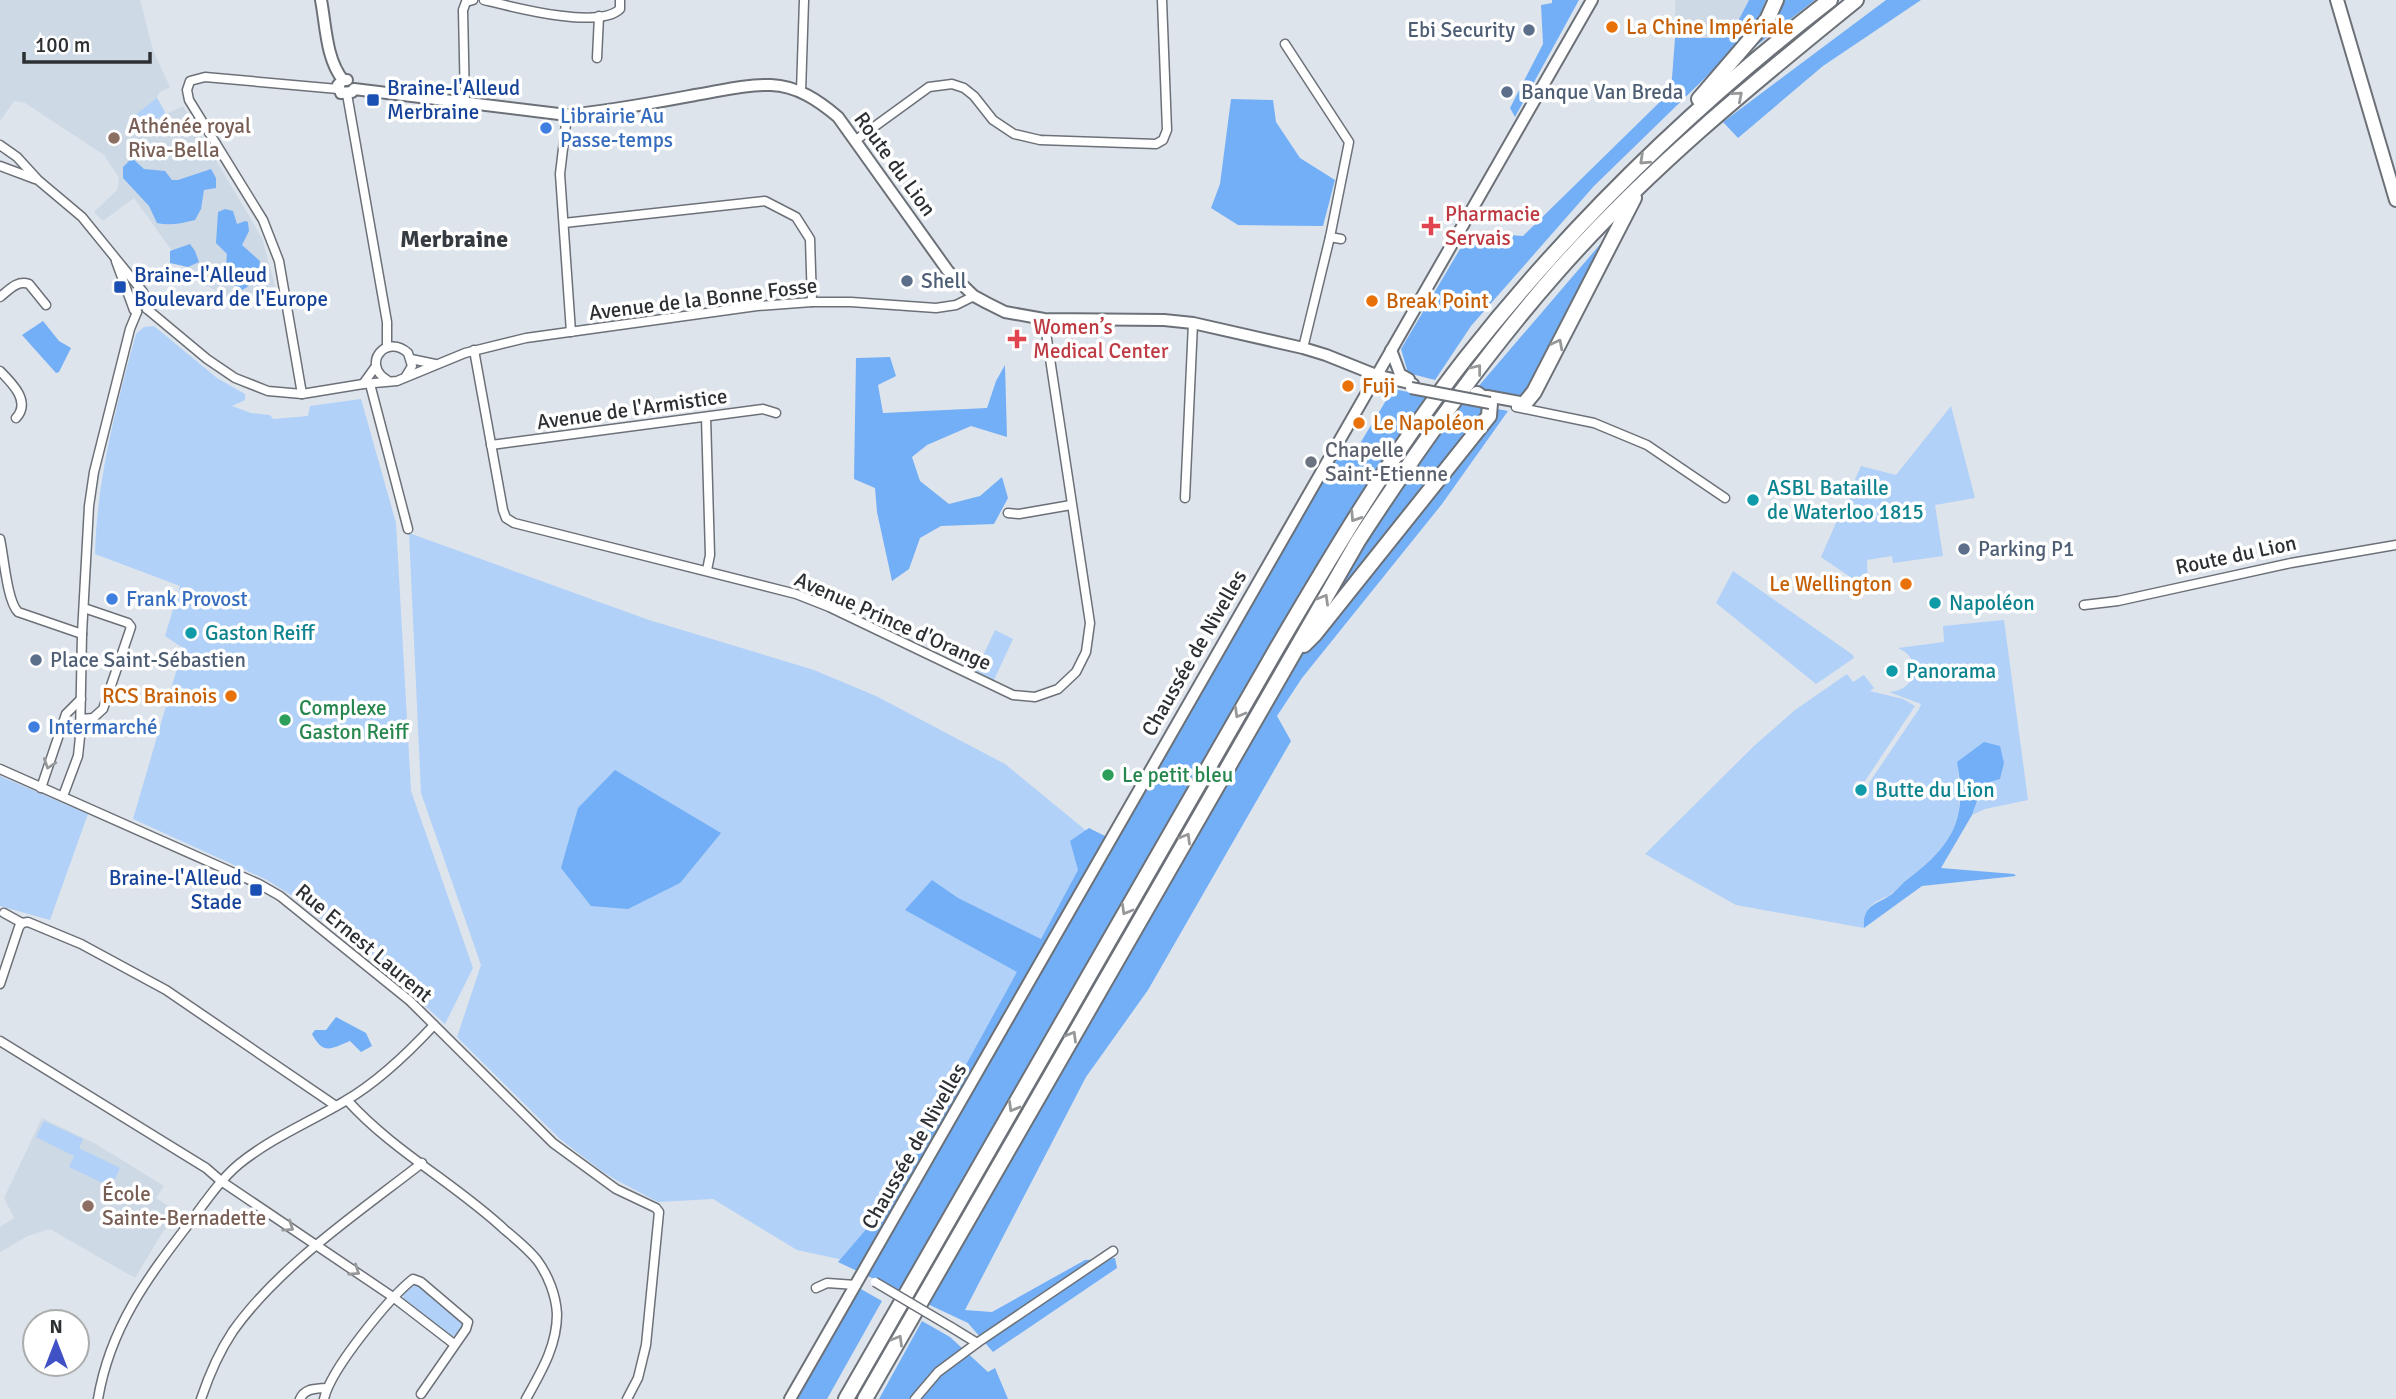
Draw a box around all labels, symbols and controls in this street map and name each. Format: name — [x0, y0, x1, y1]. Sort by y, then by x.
place label: La Chine Impériale — [1626, 14, 1794, 40]
place label: Ebi Security — [1407, 17, 1515, 43]
marker: La Chine Impériale — [1604, 19, 1620, 35]
scale bar — [24, 21, 150, 65]
marker: Ebi Security — [1521, 22, 1537, 38]
text: 100 m — [35, 32, 90, 58]
place label: Braine-l'Alleud Merbraine — [387, 75, 520, 125]
place label: Banque Van Breda — [1521, 79, 1683, 105]
marker: Banque Van Breda — [1499, 84, 1515, 100]
marker: Braine-l'Alleud Merbraine — [365, 92, 381, 108]
one-way arrow — [1729, 92, 1742, 104]
place label: Librairie Au Passe-temps — [560, 103, 673, 153]
street label: Route du Lion — [848, 107, 942, 221]
place label: Athénée royal Riva-Bella — [128, 113, 251, 163]
marker: Librairie Au Passe-temps — [538, 120, 554, 136]
marker: Athénée royal Riva-Bella — [106, 130, 122, 146]
one-way arrow — [1639, 152, 1652, 164]
place label: Pharmacie Servais — [1445, 201, 1540, 251]
marker: Pharmacie Servais — [1423, 218, 1439, 234]
district label: Merbraine — [400, 224, 508, 254]
place label: Braine-l'Alleud Boulevard de l'Europe — [134, 262, 328, 312]
place label: Shell — [921, 268, 967, 294]
street label: Avenue de la Bonne Fosse — [587, 272, 819, 326]
marker: Shell — [899, 273, 915, 289]
marker: Braine-l'Alleud Boulevard de l'Europe — [112, 279, 128, 295]
place label: Break Point — [1386, 288, 1489, 314]
marker: Break Point — [1364, 293, 1380, 309]
place label: Women’s Medical Center — [1033, 314, 1169, 364]
marker: Women’s Medical Center — [1007, 329, 1027, 349]
one-way arrow — [1550, 339, 1564, 351]
one-way arrow — [1469, 365, 1482, 377]
place label: Fuji — [1362, 373, 1395, 399]
marker: Fuji — [1340, 378, 1356, 394]
street label: Avenue de l'Armistice — [535, 383, 729, 435]
place label: Le Napoléon — [1373, 410, 1484, 436]
marker: Le Napoléon — [1351, 415, 1367, 431]
place label: Chapelle Saint-Etienne — [1325, 437, 1448, 487]
marker: Chapelle Saint-Etienne — [1303, 454, 1319, 470]
place label: ASBL Bataille de Waterloo 1815 — [1767, 475, 1924, 525]
marker: ASBL Bataille de Waterloo 1815 — [1745, 492, 1761, 508]
one-way arrow — [1351, 509, 1364, 522]
street label: Route du Lion — [2173, 530, 2299, 580]
place label: Parking P1 — [1978, 536, 2074, 562]
marker: Parking P1 — [1956, 541, 1972, 557]
street label: Chaussée de Nivelles — [1136, 565, 1252, 741]
street label: Avenue Prince d'Orange — [791, 566, 995, 676]
place label: Le Wellington — [1769, 571, 1892, 597]
marker: Le Wellington — [1898, 576, 1914, 592]
place label: Frank Provost — [126, 586, 248, 612]
place label: Napoléon — [1949, 590, 2035, 616]
marker: Frank Provost — [104, 591, 120, 607]
one-way arrow — [1316, 594, 1329, 607]
marker: Napoléon — [1927, 595, 1943, 611]
place label: Gaston Reiff — [205, 620, 316, 646]
marker: Gaston Reiff — [183, 625, 199, 641]
place label: Place Saint-Sébastien — [50, 647, 246, 673]
marker: Place Saint-Sébastien — [28, 652, 44, 668]
place label: Panorama — [1906, 658, 1996, 684]
marker: Panorama — [1884, 663, 1900, 679]
place label: RCS Brainois — [102, 683, 217, 709]
marker: RCS Brainois — [223, 688, 239, 704]
place label: Complexe Gaston Reiff — [299, 695, 410, 745]
one-way arrow — [1235, 705, 1248, 718]
marker: Complexe Gaston Reiff — [277, 712, 293, 728]
place label: Intermarché — [48, 714, 158, 740]
marker: Intermarché — [26, 719, 42, 735]
one-way arrow — [43, 758, 57, 770]
place label: Le petit bleu — [1122, 762, 1233, 788]
marker: Le petit bleu — [1100, 767, 1116, 783]
place label: Butte du Lion — [1875, 777, 1995, 803]
marker: Butte du Lion — [1853, 782, 1869, 798]
one-way arrow — [1178, 832, 1191, 845]
place label: Braine-l'Alleud Stade — [109, 865, 242, 915]
street label: Rue Ernest Laurent — [290, 878, 438, 1008]
marker: Braine-l'Alleud Stade — [248, 882, 264, 898]
one-way arrow — [1121, 903, 1134, 915]
one-way arrow — [1064, 1031, 1077, 1043]
street label: Chaussée de Nivelles — [856, 1058, 972, 1234]
one-way arrow — [1008, 1100, 1021, 1113]
place label: École Sainte-Bernadette — [102, 1181, 266, 1231]
marker: École Sainte-Bernadette — [80, 1198, 96, 1214]
one-way arrow — [282, 1219, 295, 1232]
one-way arrow — [347, 1263, 360, 1275]
north arrow — [21, 1308, 91, 1378]
text: N — [49, 1315, 63, 1339]
one-way arrow — [890, 1334, 903, 1347]

